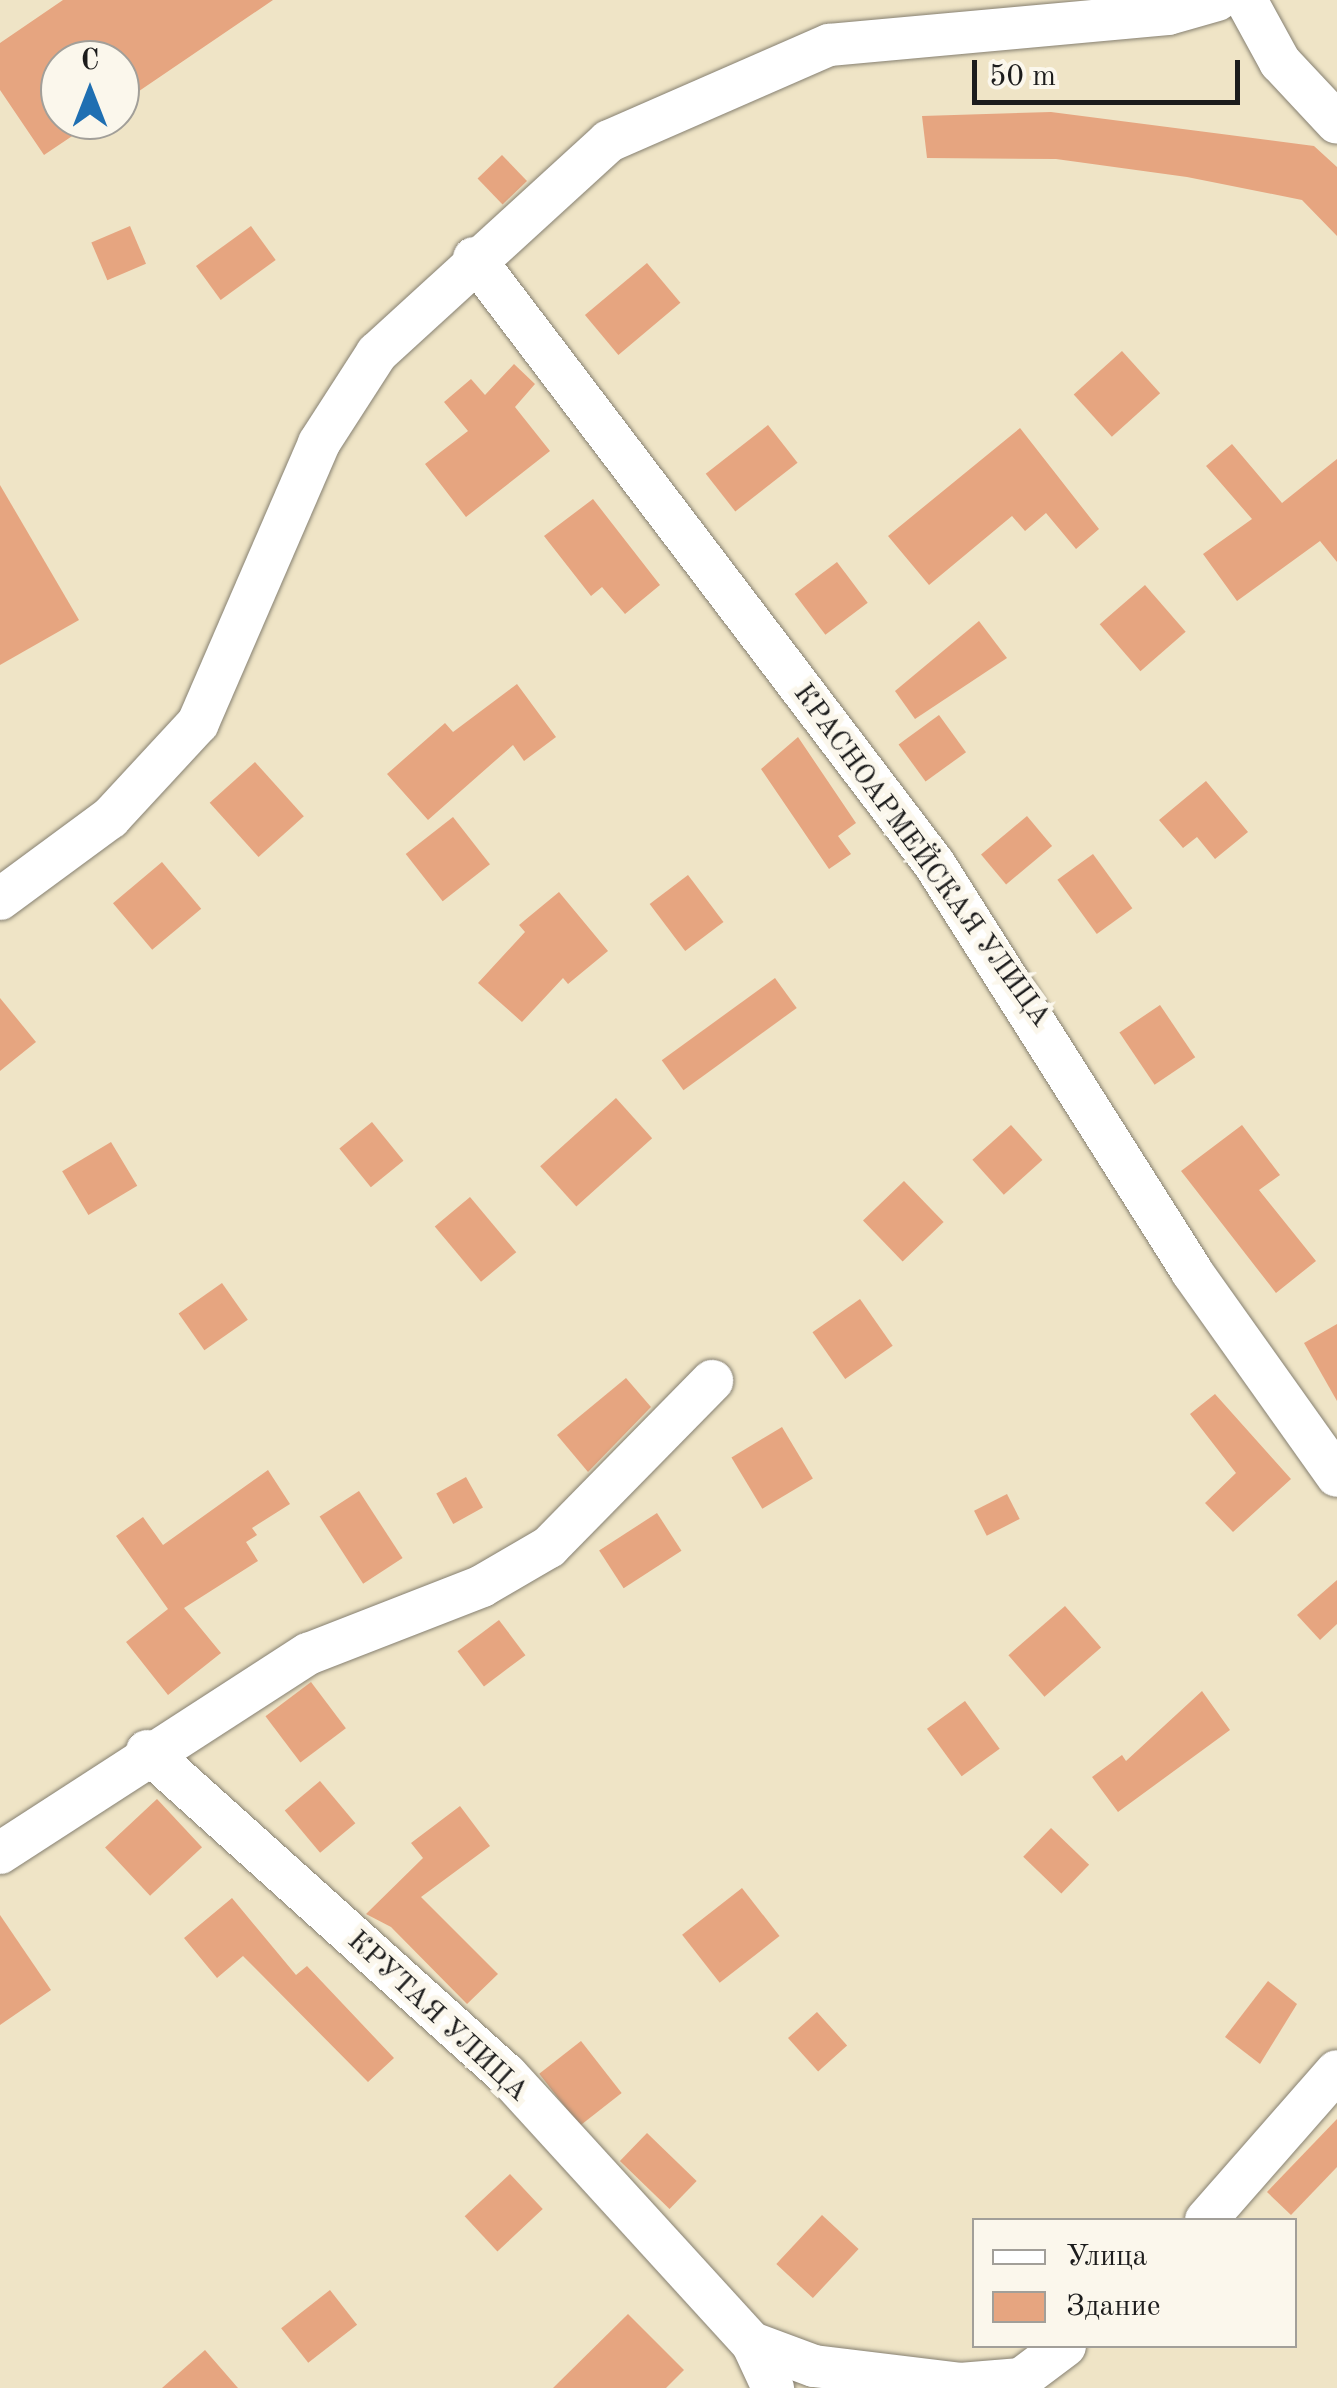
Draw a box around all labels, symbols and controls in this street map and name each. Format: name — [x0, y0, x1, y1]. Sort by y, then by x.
north arrow — [40, 40, 140, 140]
scale bar — [977, 40, 1244, 102]
text: С — [81, 48, 99, 76]
text: 50 m — [989, 62, 1056, 92]
street label: КРАСНОАРМЕЙСКАЯ УЛИЦА — [785, 678, 1057, 1034]
street label: КРУТАЯ УЛИЦА — [340, 1925, 534, 2109]
legend — [972, 2218, 1297, 2348]
text: Улица — [1066, 2242, 1147, 2272]
text: Здание — [1066, 2292, 1161, 2322]

